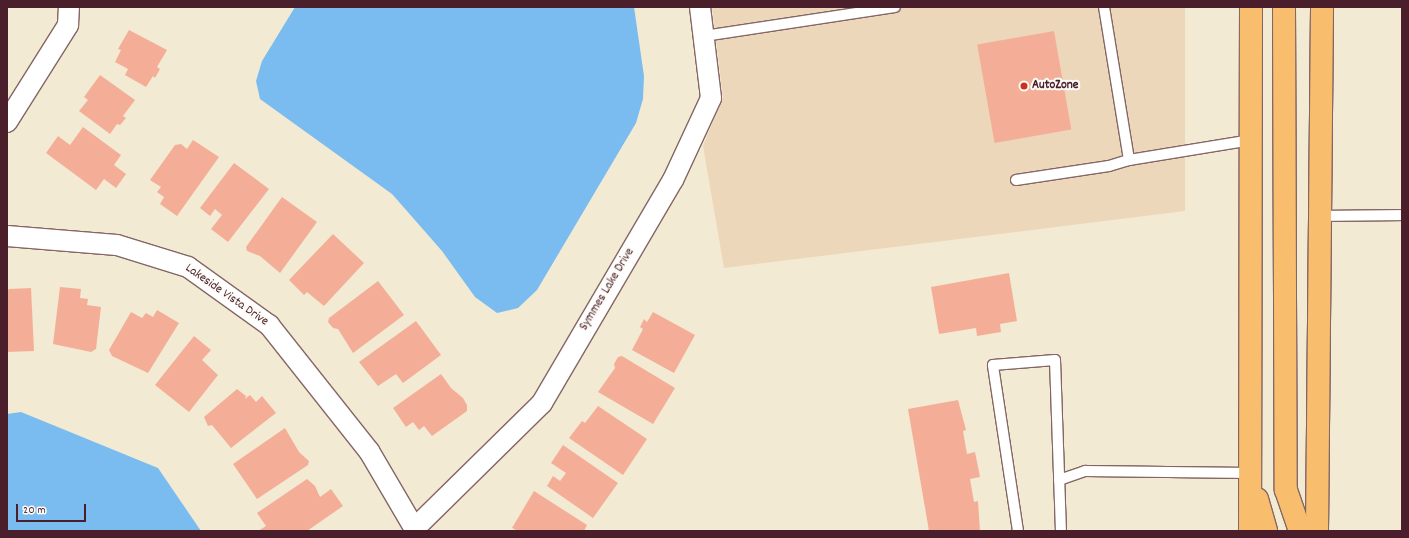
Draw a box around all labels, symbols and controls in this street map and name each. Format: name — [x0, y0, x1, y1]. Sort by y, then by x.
place label: AutoZone — [1032, 78, 1079, 94]
marker: AutoZone — [1019, 81, 1029, 91]
street label: Symmes Lake Drive — [577, 246, 639, 334]
street label: Lakeside Vista Drive — [181, 261, 271, 331]
scale bar — [18, 496, 88, 522]
text: 20 m — [23, 502, 46, 519]

